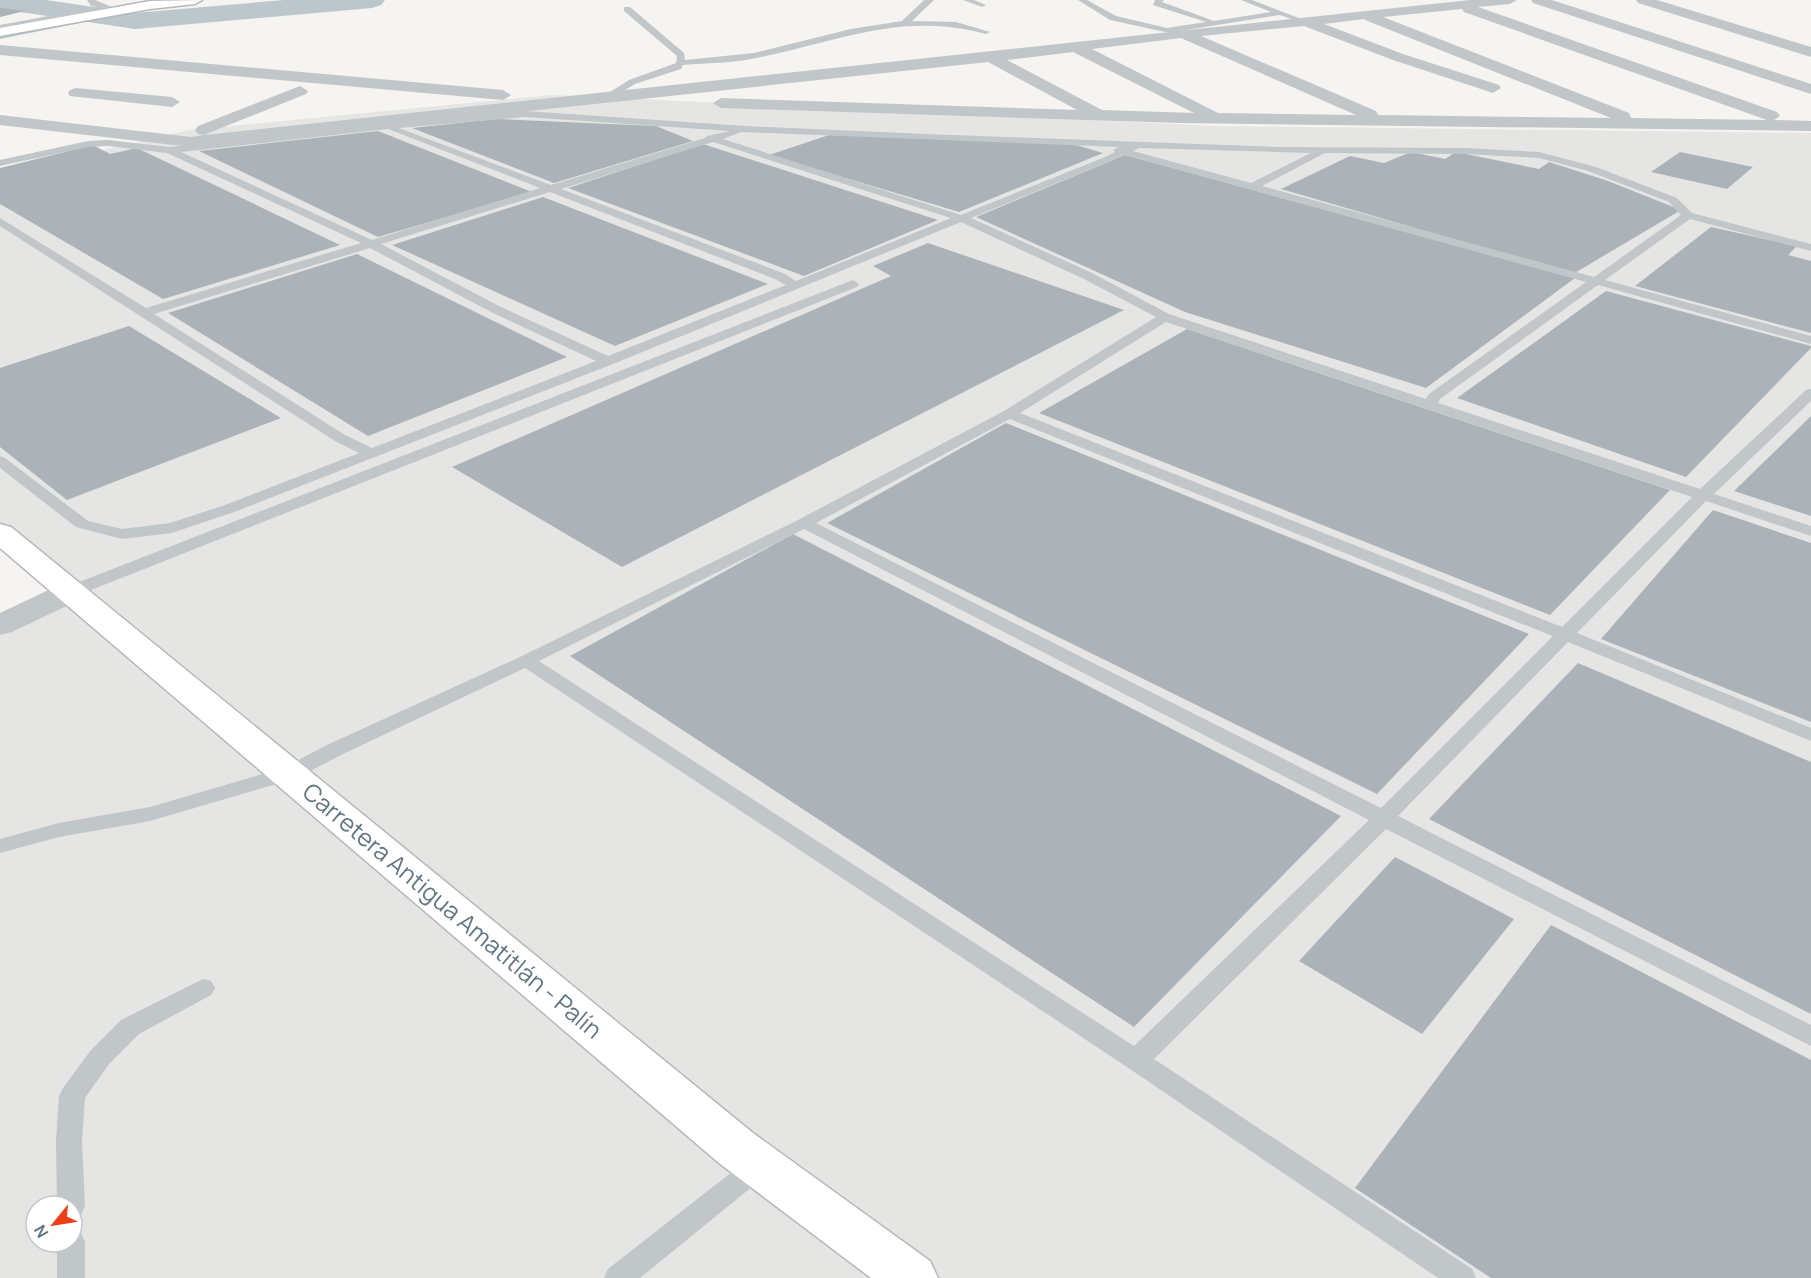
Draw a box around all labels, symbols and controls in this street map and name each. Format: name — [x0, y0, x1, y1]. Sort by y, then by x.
street label: Carretera Antigua Amatitlán - Palín — [296, 775, 610, 1045]
north arrow — [24, 1194, 84, 1254]
text: N — [29, 1221, 53, 1242]

